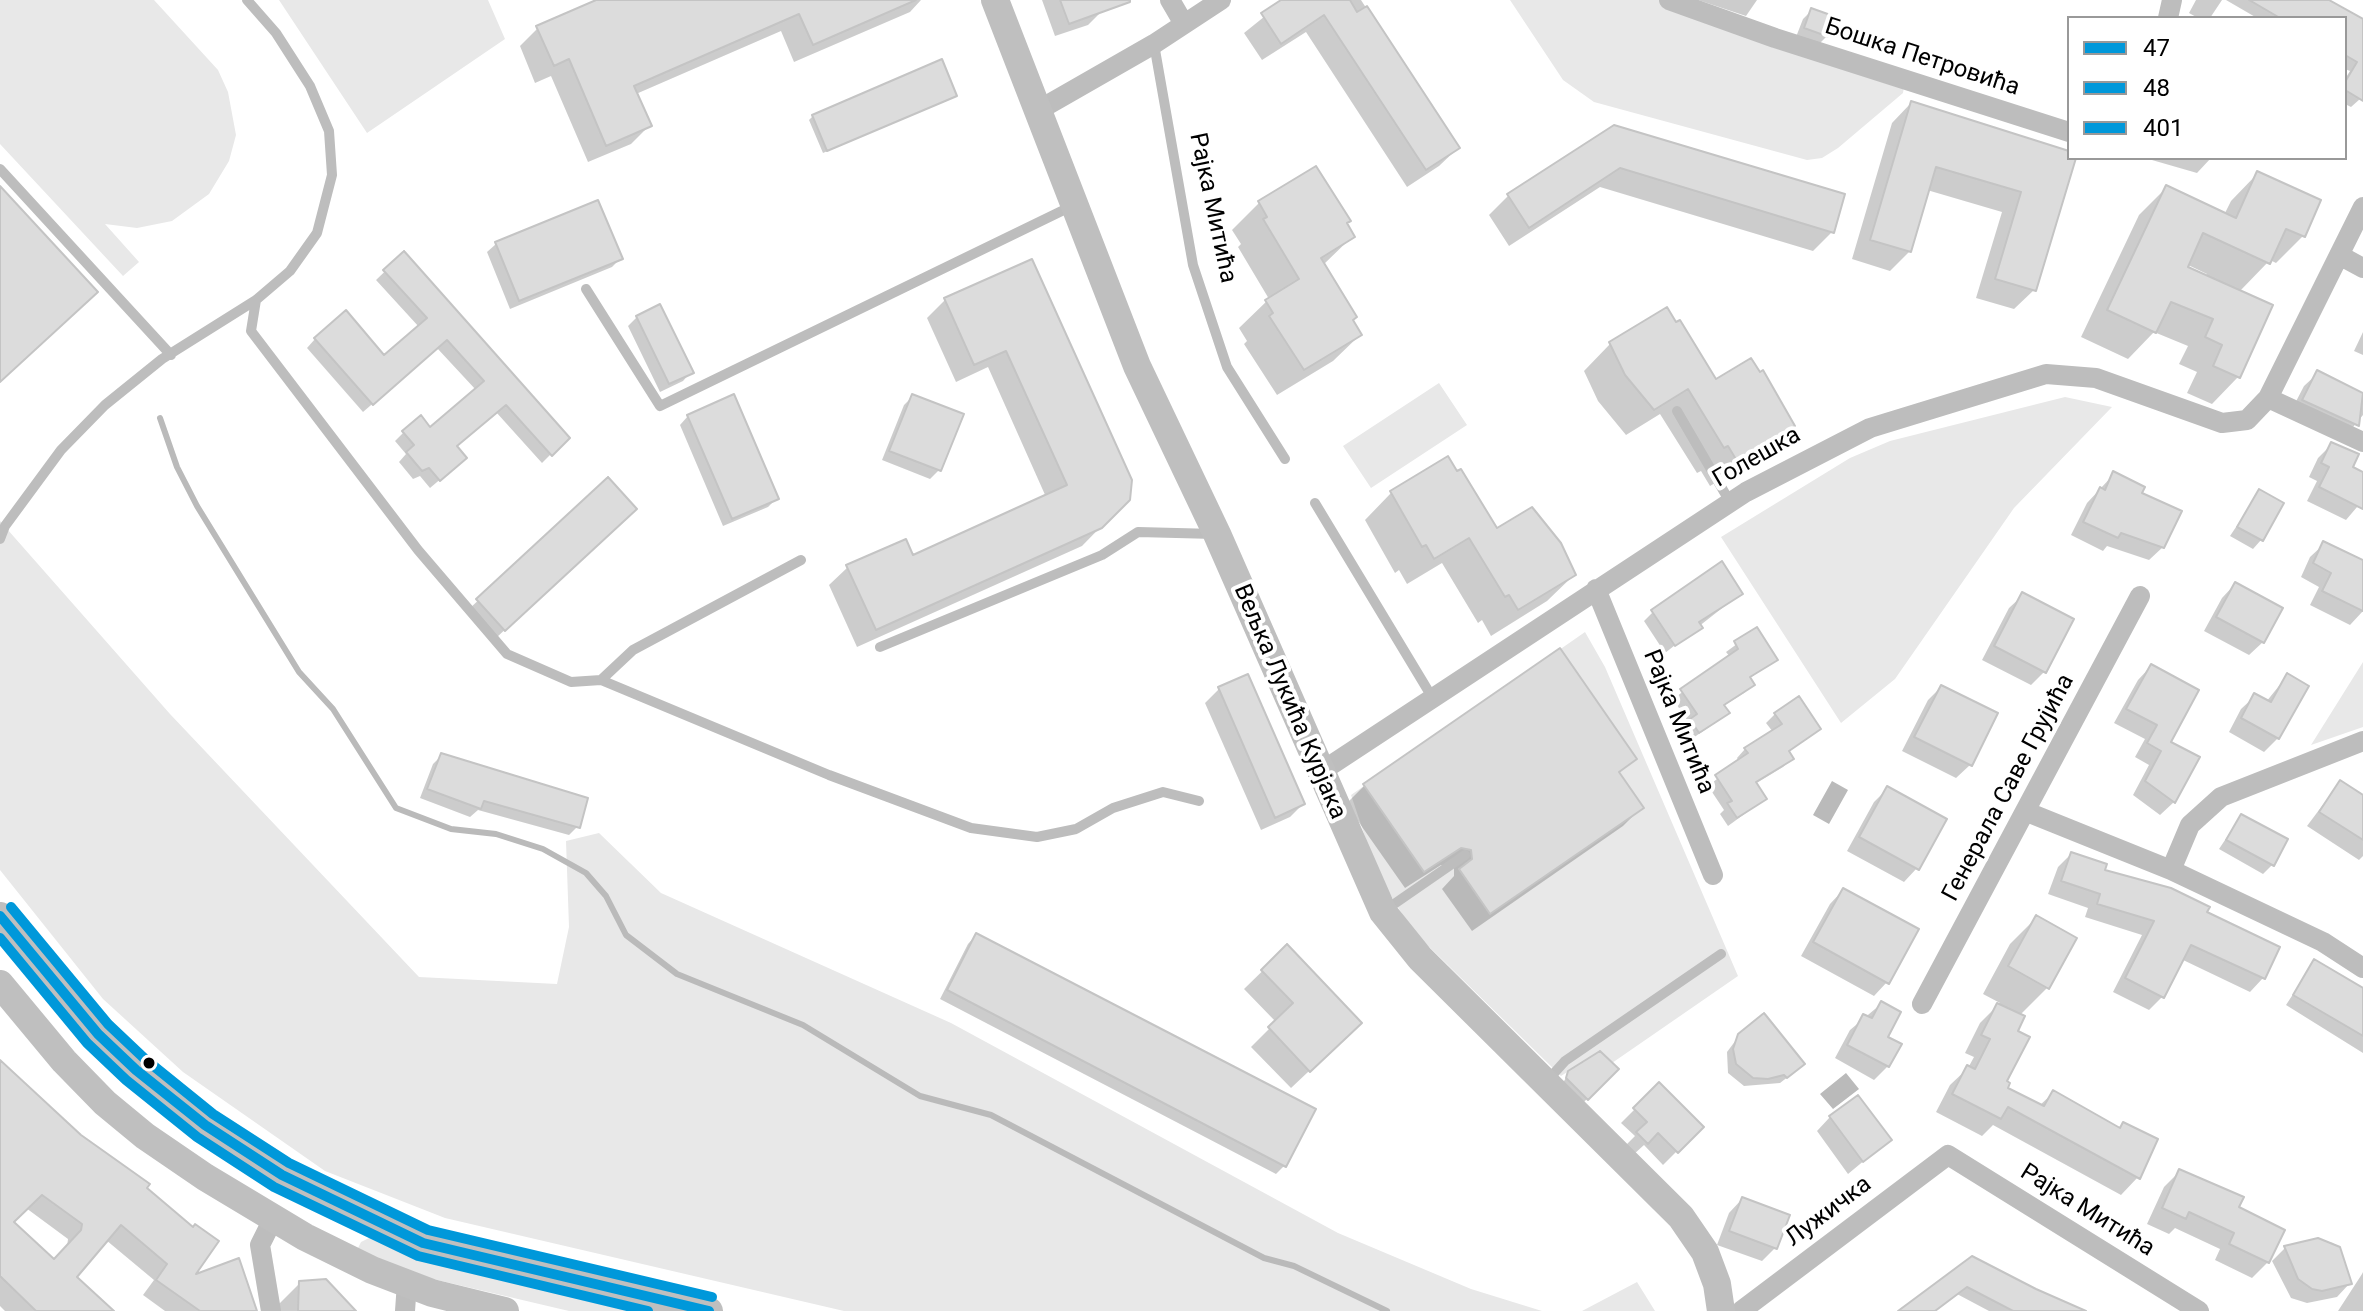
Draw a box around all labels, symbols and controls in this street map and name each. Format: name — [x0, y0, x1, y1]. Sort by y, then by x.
street label: Бошка Петровића — [1821, 13, 2023, 103]
legend — [2067, 16, 2347, 160]
text: 47 — [2143, 34, 2170, 62]
text: 48 — [2143, 74, 2170, 102]
text: 401 — [2143, 114, 2183, 142]
street label: Рајка Митића — [1182, 130, 1242, 286]
street label: Голешка — [1708, 421, 1806, 495]
street label: Вељка Лукића Курјака — [1226, 580, 1352, 824]
street label: Рајка Митића — [1636, 646, 1720, 798]
street label: Генерала Саве Грујића — [1937, 670, 2081, 906]
unlabelled marker — [141, 1055, 157, 1071]
street label: Рајка Митића — [2015, 1158, 2159, 1264]
street label: Лужичка — [1781, 1171, 1877, 1253]

